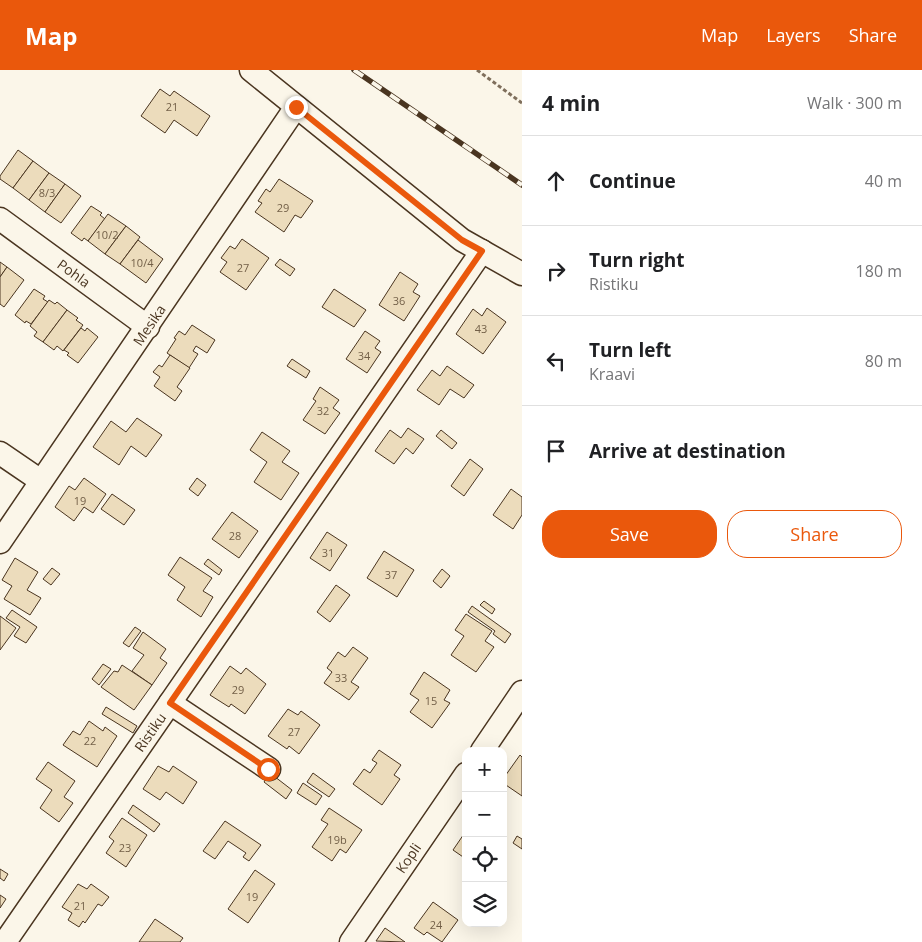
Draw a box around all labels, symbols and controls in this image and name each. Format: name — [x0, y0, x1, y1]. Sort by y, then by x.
text: Map — [25, 19, 77, 52]
text: Map — [701, 23, 738, 47]
text: Layers — [766, 23, 821, 47]
text: Share — [849, 23, 897, 47]
text: 4 min — [542, 89, 600, 117]
text: Walk · 300 m — [807, 92, 902, 114]
route end — [285, 96, 308, 119]
house number: 21 — [166, 99, 178, 114]
icon: ahead — [542, 167, 570, 195]
text: Continue — [589, 168, 676, 194]
text: 40 m — [865, 170, 902, 192]
house number: 8/3 — [39, 185, 55, 200]
house number: 29 — [277, 200, 289, 215]
house number: 10/2 — [96, 227, 118, 242]
text: Turn right — [589, 247, 684, 273]
street label: Pohla — [54, 255, 94, 291]
house number: 10/4 — [131, 255, 154, 270]
icon: right — [542, 257, 570, 285]
house number: 27 — [237, 260, 249, 275]
text: 180 m — [856, 260, 902, 282]
text: Ristiku — [589, 273, 639, 295]
house number: 36 — [393, 293, 405, 308]
street label: Mesika — [128, 301, 170, 349]
house number: 43 — [475, 321, 487, 336]
text: Turn left — [589, 337, 671, 363]
icon: left — [542, 347, 570, 375]
house number: 34 — [358, 348, 371, 363]
text: 80 m — [865, 350, 902, 372]
text: Kraavi — [589, 363, 635, 385]
house number: 32 — [317, 403, 329, 418]
icon: arrive — [542, 437, 570, 465]
text: Arrive at destination — [589, 438, 786, 464]
house number: 19 — [74, 493, 86, 508]
button: Save — [542, 510, 717, 558]
button: Share — [727, 510, 902, 558]
house number: 28 — [229, 528, 241, 543]
house number: 31 — [322, 545, 334, 560]
house number: 37 — [385, 567, 397, 582]
house number: 33 — [335, 670, 347, 685]
house number: 29 — [232, 682, 244, 697]
house number: 15 — [425, 693, 437, 708]
street label: Ristiku — [130, 709, 170, 755]
house number: 27 — [288, 724, 300, 739]
house number: 22 — [84, 733, 96, 748]
map controls — [462, 747, 507, 927]
button: + — [462, 747, 507, 792]
route start — [257, 758, 280, 781]
button: − — [462, 792, 507, 837]
house number: 19b — [327, 832, 347, 847]
button: locate — [462, 837, 507, 882]
street label: Kopli — [391, 839, 425, 877]
house number: 23 — [119, 840, 131, 855]
button: layers — [462, 882, 507, 927]
house number: 19 — [246, 889, 258, 904]
house number: 21 — [74, 898, 86, 913]
house number: 24 — [430, 917, 443, 932]

